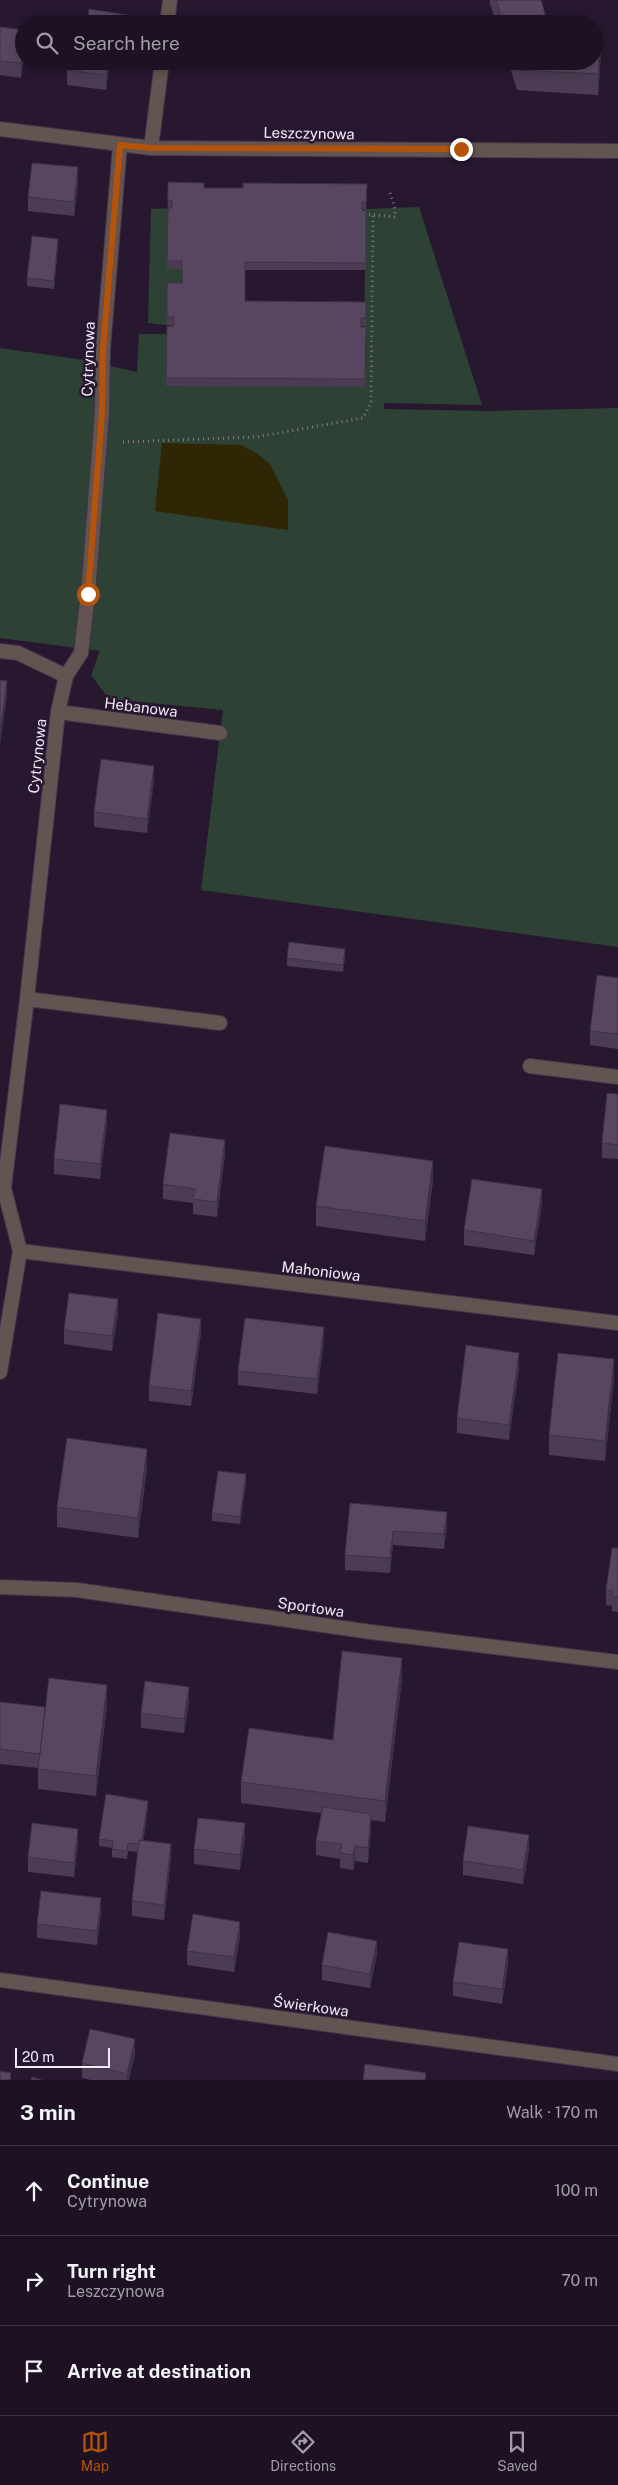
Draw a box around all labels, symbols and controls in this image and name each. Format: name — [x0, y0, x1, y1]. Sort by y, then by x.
search box — [15, 15, 603, 70]
icon: search — [33, 29, 61, 57]
text: Search here — [73, 32, 180, 54]
street label: Leszczynowa — [263, 124, 355, 142]
route end — [450, 138, 473, 161]
street label: Cytrynowa — [78, 321, 98, 397]
route start — [77, 583, 100, 606]
street label: Hebanowa — [103, 694, 179, 720]
street label: Cytrynowa — [25, 718, 49, 794]
street label: Mahoniowa — [281, 1258, 361, 1284]
street label: Sportowa — [277, 1594, 345, 1620]
street label: Świerkowa — [272, 1991, 350, 2020]
scale bar — [15, 2045, 110, 2068]
text: 20 m — [22, 2049, 54, 2065]
text: 3 min — [20, 2100, 76, 2125]
text: Walk · 170 m — [506, 2103, 598, 2122]
text: Continue — [67, 2170, 149, 2192]
icon: ahead — [20, 2177, 48, 2205]
text: 100 m — [554, 2181, 598, 2200]
text: Cytrynowa — [67, 2192, 147, 2211]
text: Turn right — [67, 2260, 156, 2282]
icon: right — [20, 2267, 48, 2295]
text: 70 m — [561, 2271, 598, 2290]
text: Leszczynowa — [67, 2282, 165, 2301]
icon: arrive — [20, 2357, 48, 2385]
text: Arrive at destination — [67, 2360, 251, 2382]
tab: Map — [81, 2428, 109, 2474]
tab: Directions — [270, 2428, 336, 2474]
tab: Saved — [497, 2428, 537, 2474]

